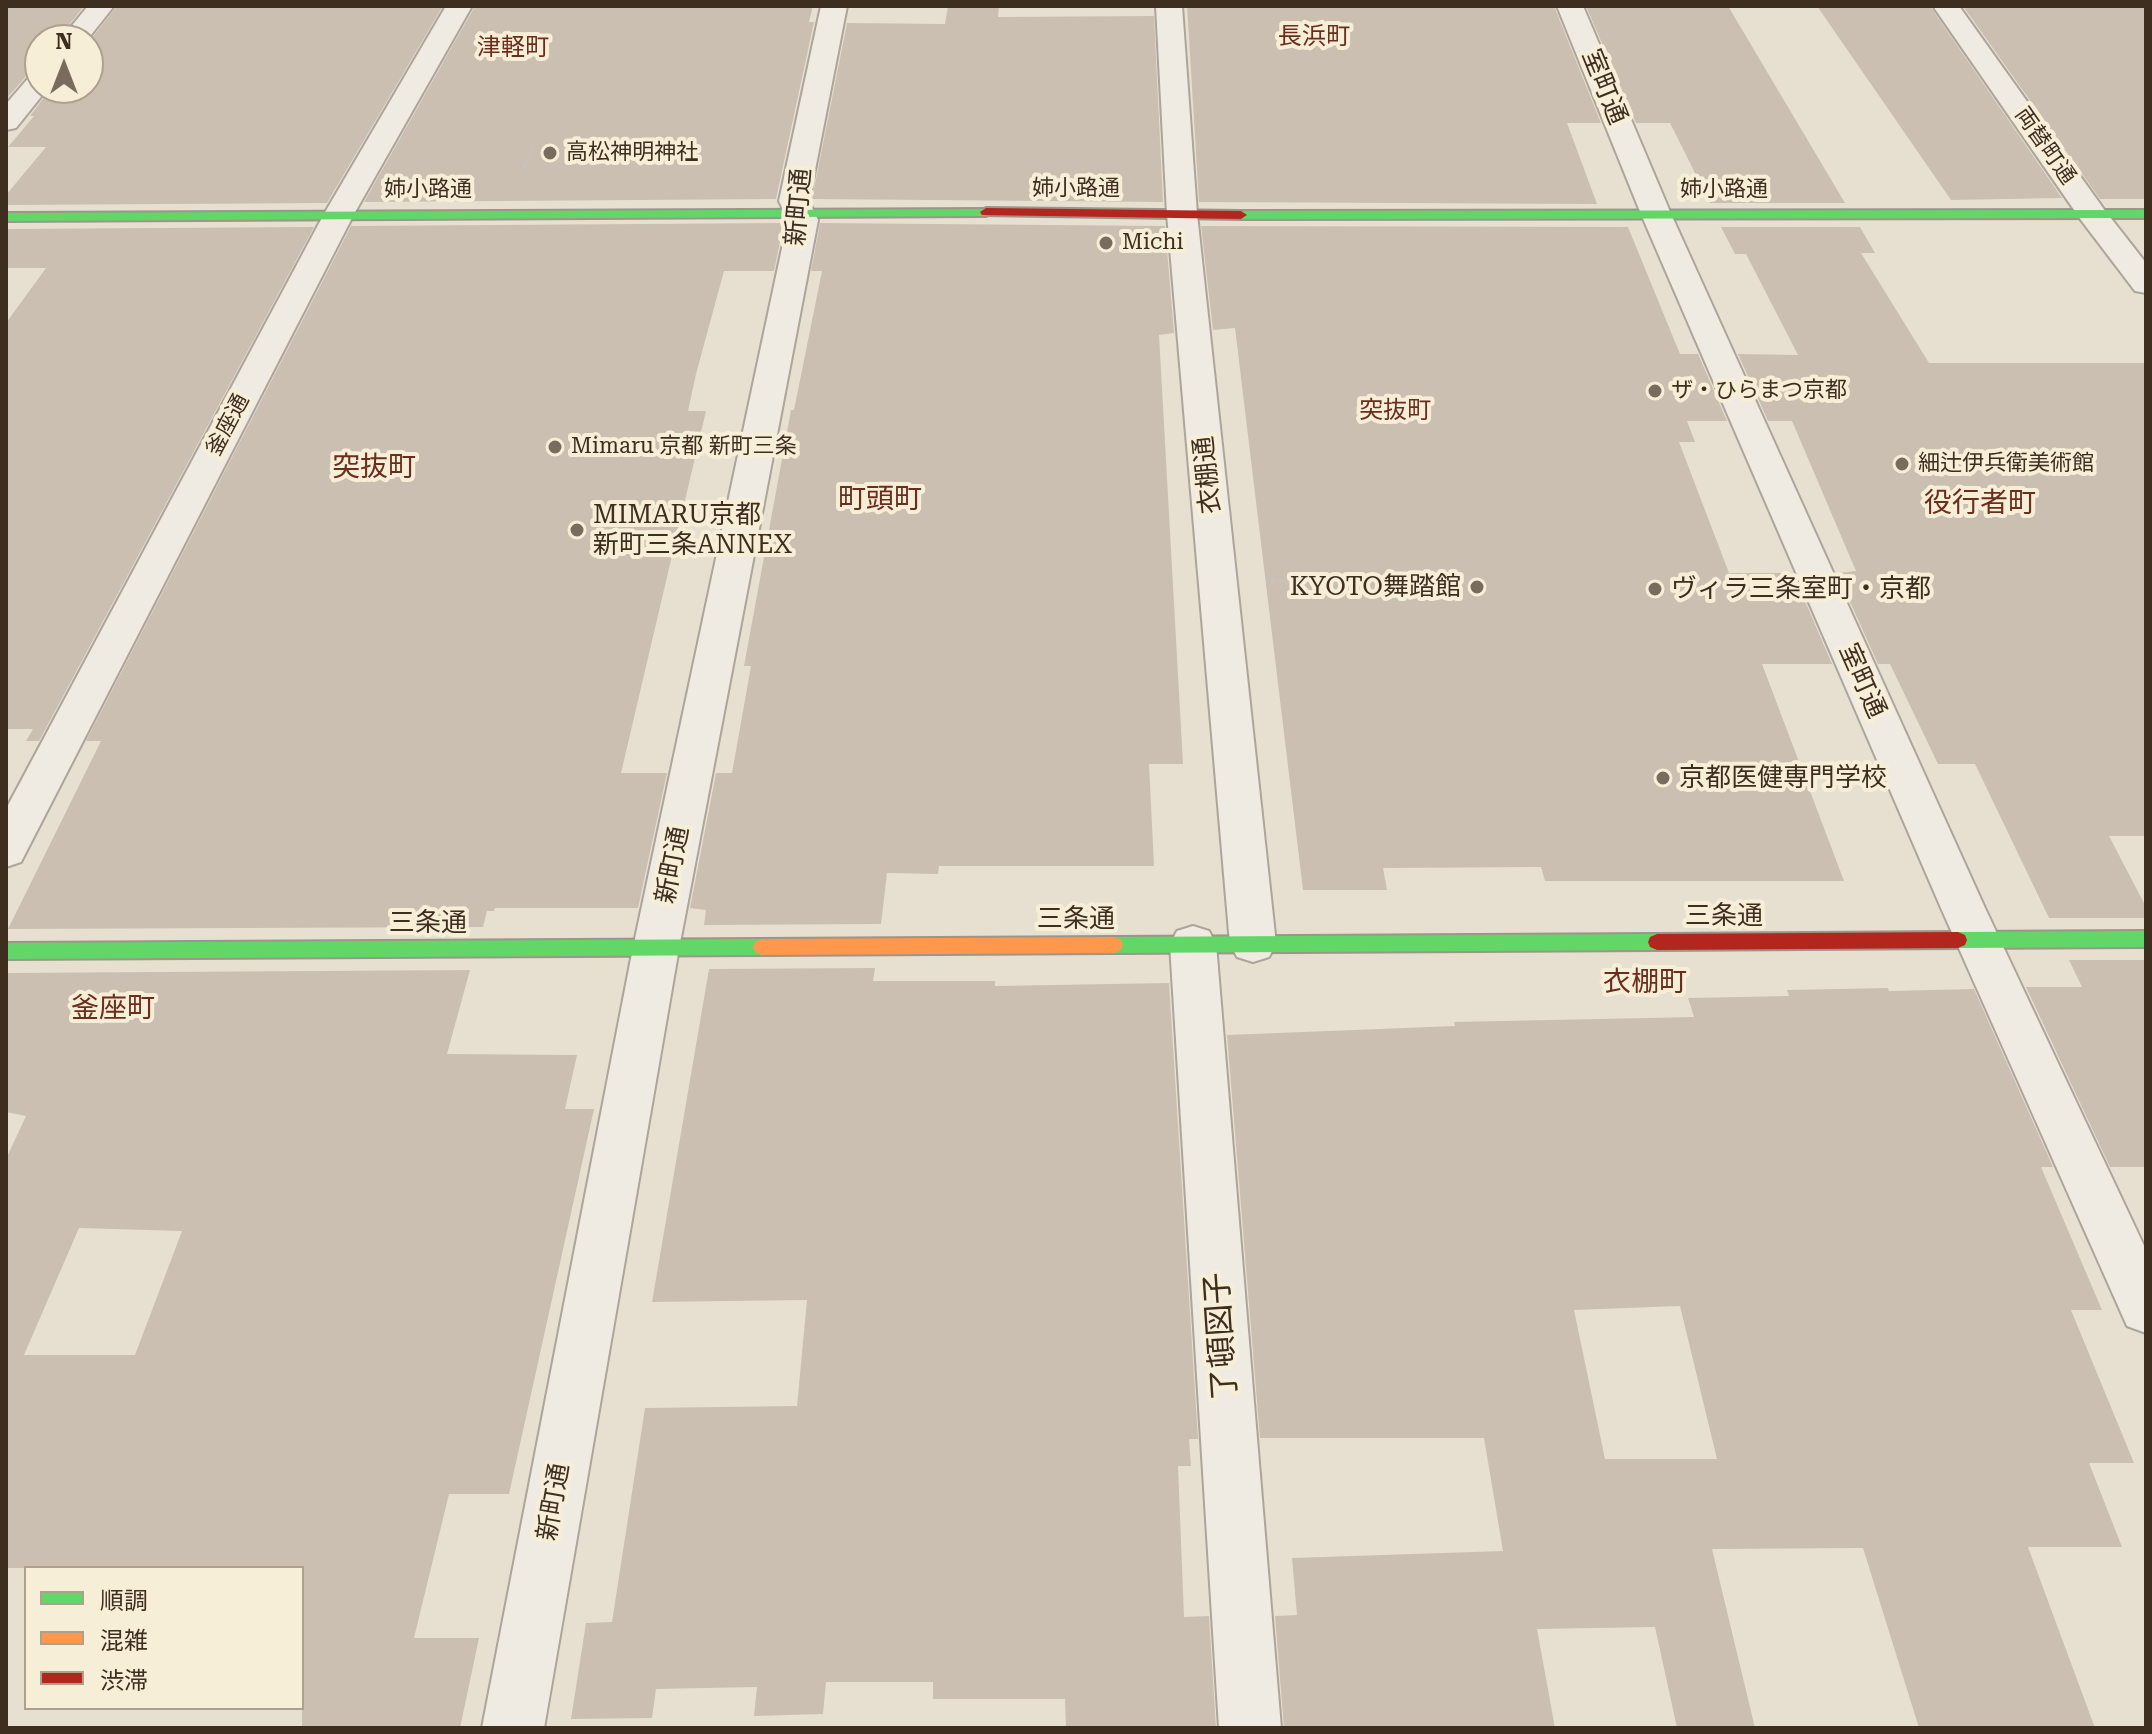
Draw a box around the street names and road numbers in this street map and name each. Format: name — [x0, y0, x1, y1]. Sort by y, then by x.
street label: 室町通 — [1575, 45, 1633, 129]
street label: 両替町通 — [2009, 102, 2081, 190]
street label: 新町通 — [780, 167, 818, 247]
street label: 姉小路通 — [1032, 176, 1120, 202]
street label: 姉小路通 — [384, 177, 472, 203]
street label: 姉小路通 — [1680, 177, 1768, 203]
street label: 釜座通 — [201, 390, 255, 460]
street label: 衣棚通 — [1188, 435, 1228, 515]
street label: 室町通 — [1832, 639, 1892, 723]
street label: 新町通 — [650, 824, 696, 906]
street label: 三条通 — [1685, 900, 1763, 932]
street label: 三条通 — [1037, 903, 1115, 935]
street label: 三条通 — [389, 907, 467, 939]
street label: 了頓図子 — [1198, 1271, 1246, 1401]
street label: 新町通 — [532, 1461, 576, 1543]

